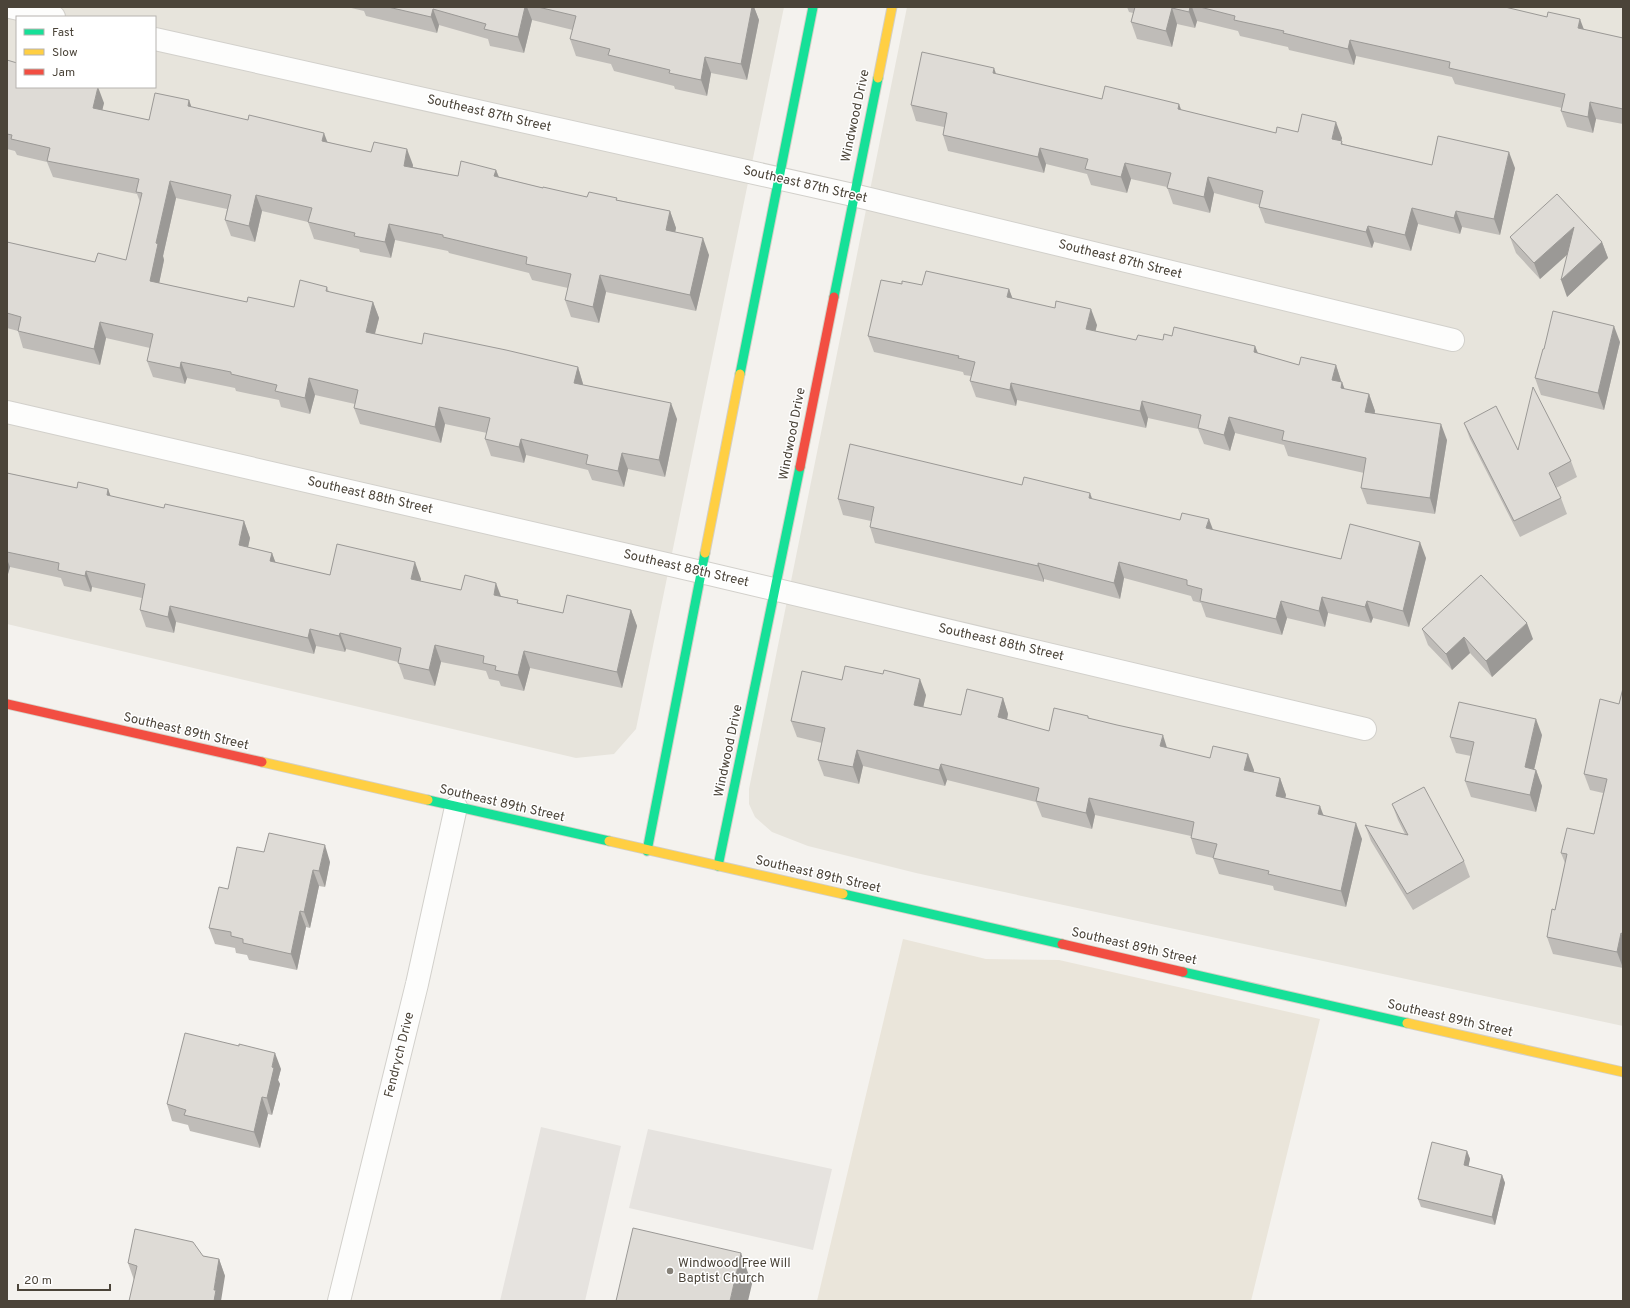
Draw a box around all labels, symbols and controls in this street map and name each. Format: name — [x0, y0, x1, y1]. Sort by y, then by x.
legend — [16, 16, 156, 88]
text: Fast — [52, 25, 74, 41]
text: Slow — [52, 45, 78, 61]
text: Jam — [52, 65, 75, 81]
street label: Windwood Drive — [838, 68, 874, 164]
street label: Southeast 87th Street — [425, 92, 553, 136]
street label: Southeast 87th Street — [741, 163, 869, 207]
street label: Southeast 87th Street — [1056, 237, 1184, 283]
street label: Windwood Drive — [776, 386, 810, 482]
street label: Southeast 88th Street — [306, 474, 434, 518]
street label: Southeast 88th Street — [622, 547, 750, 591]
street label: Southeast 88th Street — [937, 621, 1065, 665]
street label: Windwood Drive — [711, 703, 747, 799]
street label: Southeast 89th Street — [122, 710, 250, 754]
street label: Southeast 89th Street — [438, 782, 566, 826]
street label: Southeast 89th Street — [754, 853, 882, 897]
street label: Southeast 89th Street — [1070, 925, 1198, 969]
street label: Southeast 89th Street — [1386, 997, 1514, 1041]
street label: Fendrych Drive — [382, 1010, 418, 1100]
place label: Windwood Free Will Baptist Church — [678, 1256, 791, 1287]
scale bar — [18, 1266, 110, 1292]
marker: Windwood Free Will Baptist Church — [665, 1266, 675, 1276]
text: 20 m — [24, 1273, 52, 1289]

